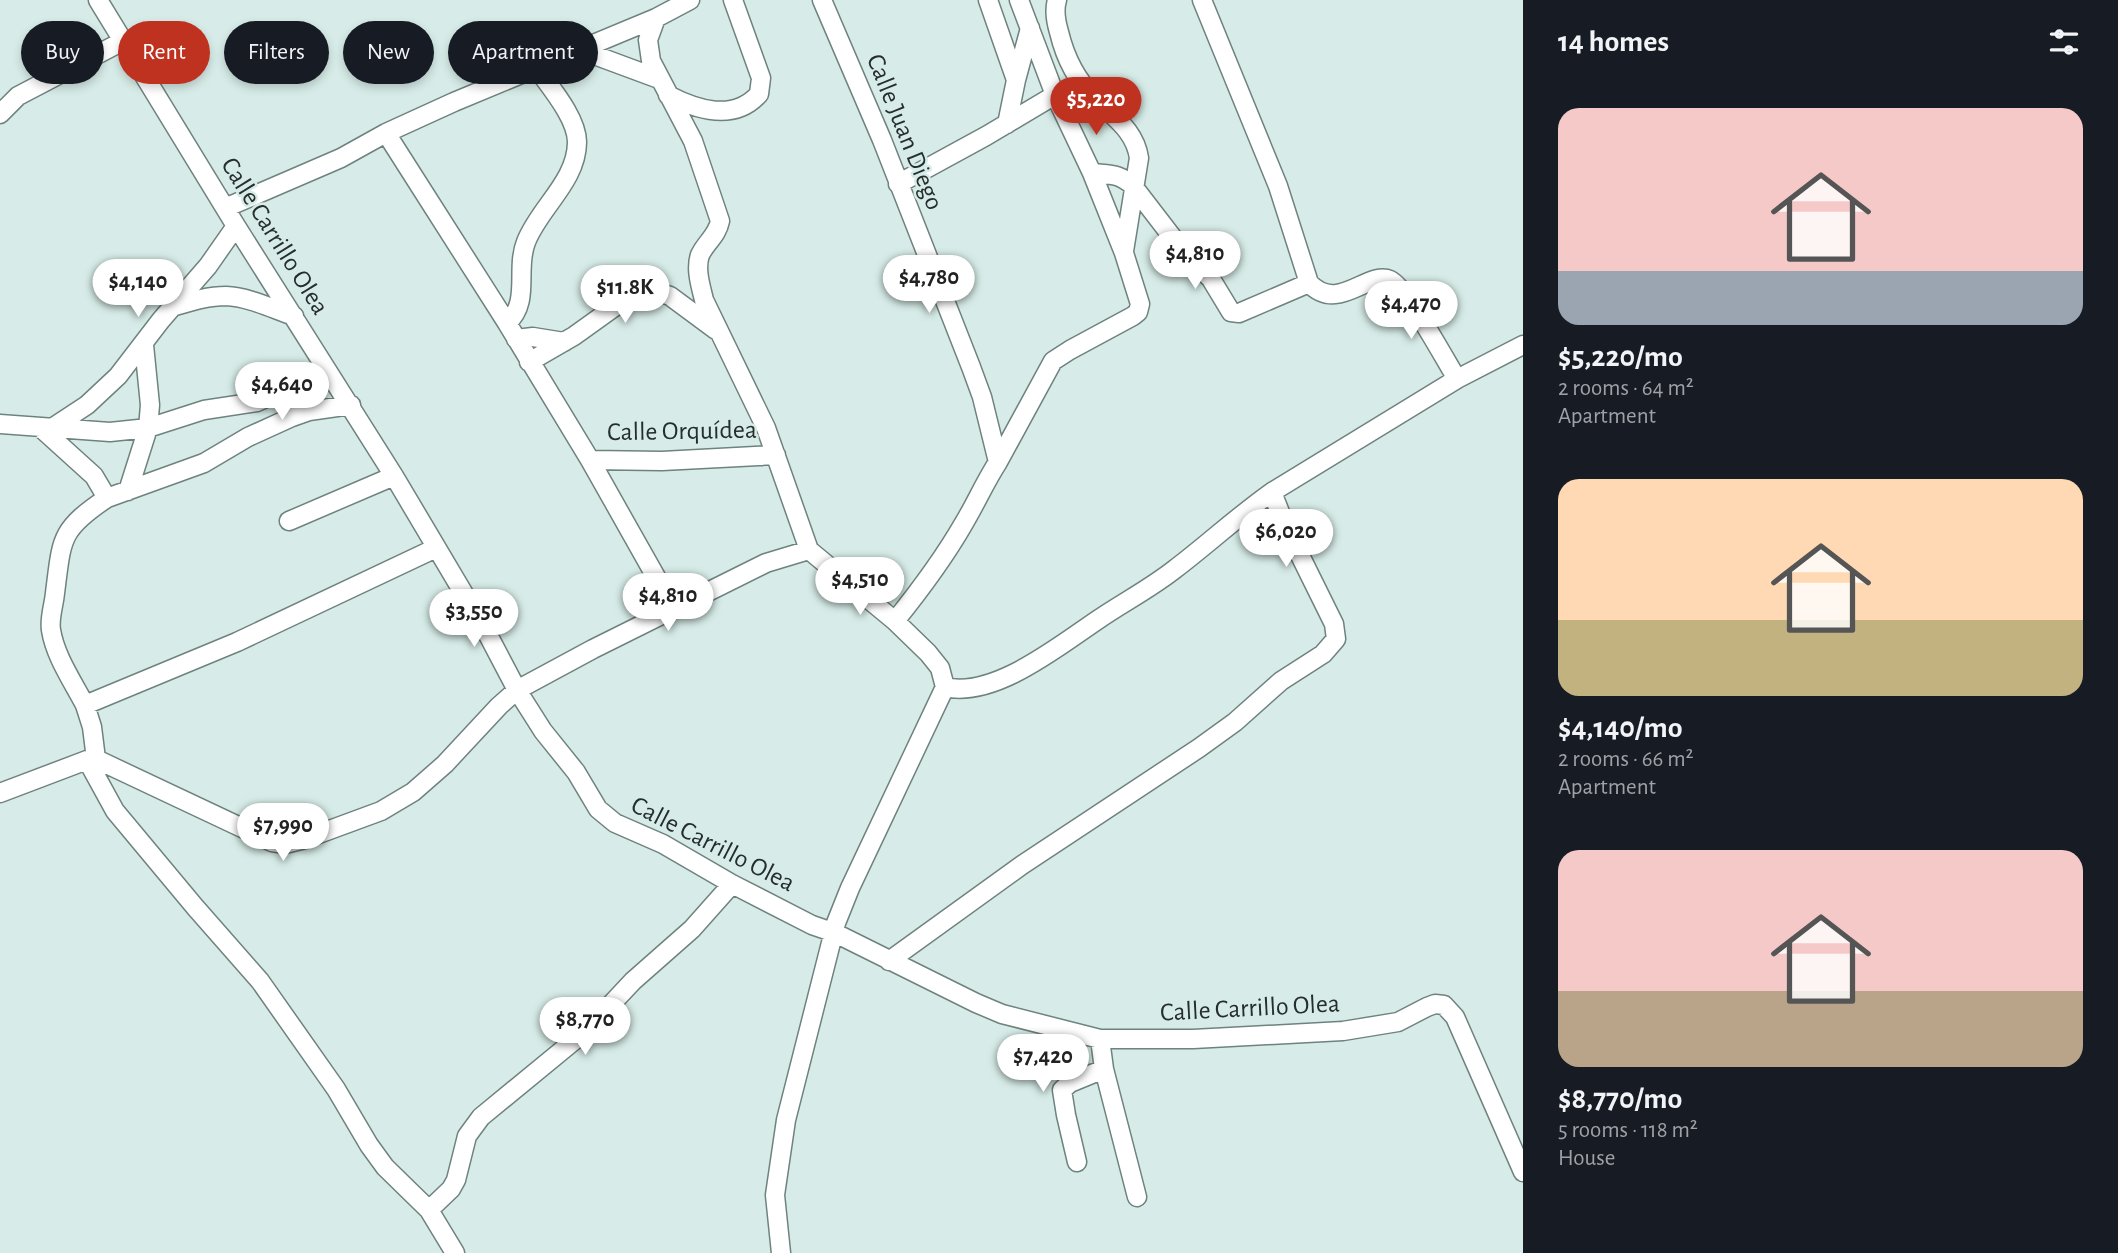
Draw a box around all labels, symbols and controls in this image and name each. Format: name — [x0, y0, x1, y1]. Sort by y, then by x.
chip: Buy — [21, 21, 104, 84]
chip: Rent — [118, 21, 210, 84]
chip: Filters — [224, 21, 329, 84]
chip: New — [343, 21, 434, 84]
chip: Apartment — [448, 21, 598, 84]
icon: filters — [2045, 23, 2083, 61]
text: 14 homes — [1558, 27, 1669, 57]
street label: Calle Juan Diego — [862, 50, 948, 214]
pin: $5,220 — [1039, 78, 1153, 137]
text: $5,220 — [1066, 88, 1126, 111]
street label: Calle Carrillo Olea — [216, 153, 334, 319]
icon: home — [1758, 154, 1884, 280]
pin: $4,810 — [1138, 232, 1252, 291]
text: $4,810 — [1166, 242, 1224, 265]
pin: $4,780 — [872, 256, 986, 315]
pin: $4,140 — [81, 260, 195, 319]
pin: $11.8K — [568, 266, 682, 325]
text: $4,780 — [899, 266, 959, 289]
text: $4,140 — [108, 270, 168, 293]
text: $11.8K — [597, 276, 653, 299]
pin: $4,470 — [1354, 282, 1468, 341]
text: $4,470 — [1381, 292, 1441, 315]
text: $5,220/mo — [1558, 342, 1683, 372]
pin: $4,640 — [225, 362, 339, 422]
text: $4,640 — [251, 373, 313, 396]
text: 2 rooms · 64 m² — [1558, 377, 1694, 400]
text: Apartment — [1558, 405, 1656, 428]
street label: Calle Orquídea — [607, 417, 757, 445]
pin: $6,020 — [1229, 510, 1343, 569]
text: $6,020 — [1255, 520, 1317, 543]
icon: home — [1758, 525, 1884, 651]
pin: $4,510 — [803, 558, 917, 617]
text: $4,510 — [831, 568, 889, 591]
pin: $4,810 — [611, 574, 725, 633]
text: $4,810 — [639, 584, 697, 607]
pin: $3,550 — [417, 590, 531, 649]
text: $3,550 — [445, 600, 503, 623]
text: $4,140/mo — [1558, 713, 1683, 743]
text: 2 rooms · 66 m² — [1558, 748, 1694, 771]
text: Apartment — [1558, 776, 1656, 799]
street label: Calle Carrillo Olea — [627, 792, 799, 896]
pin: $7,990 — [226, 804, 340, 863]
text: $7,990 — [253, 814, 313, 837]
icon: home — [1758, 896, 1884, 1022]
street label: Calle Carrillo Olea — [1160, 990, 1340, 1026]
pin: $8,770 — [528, 998, 642, 1057]
text: $8,770 — [556, 1008, 614, 1031]
pin: $7,420 — [986, 1034, 1100, 1094]
text: $7,420 — [1013, 1045, 1073, 1068]
text: $8,770/mo — [1558, 1084, 1682, 1114]
text: 5 rooms · 118 m² — [1558, 1119, 1698, 1142]
text: House — [1558, 1147, 1615, 1170]

